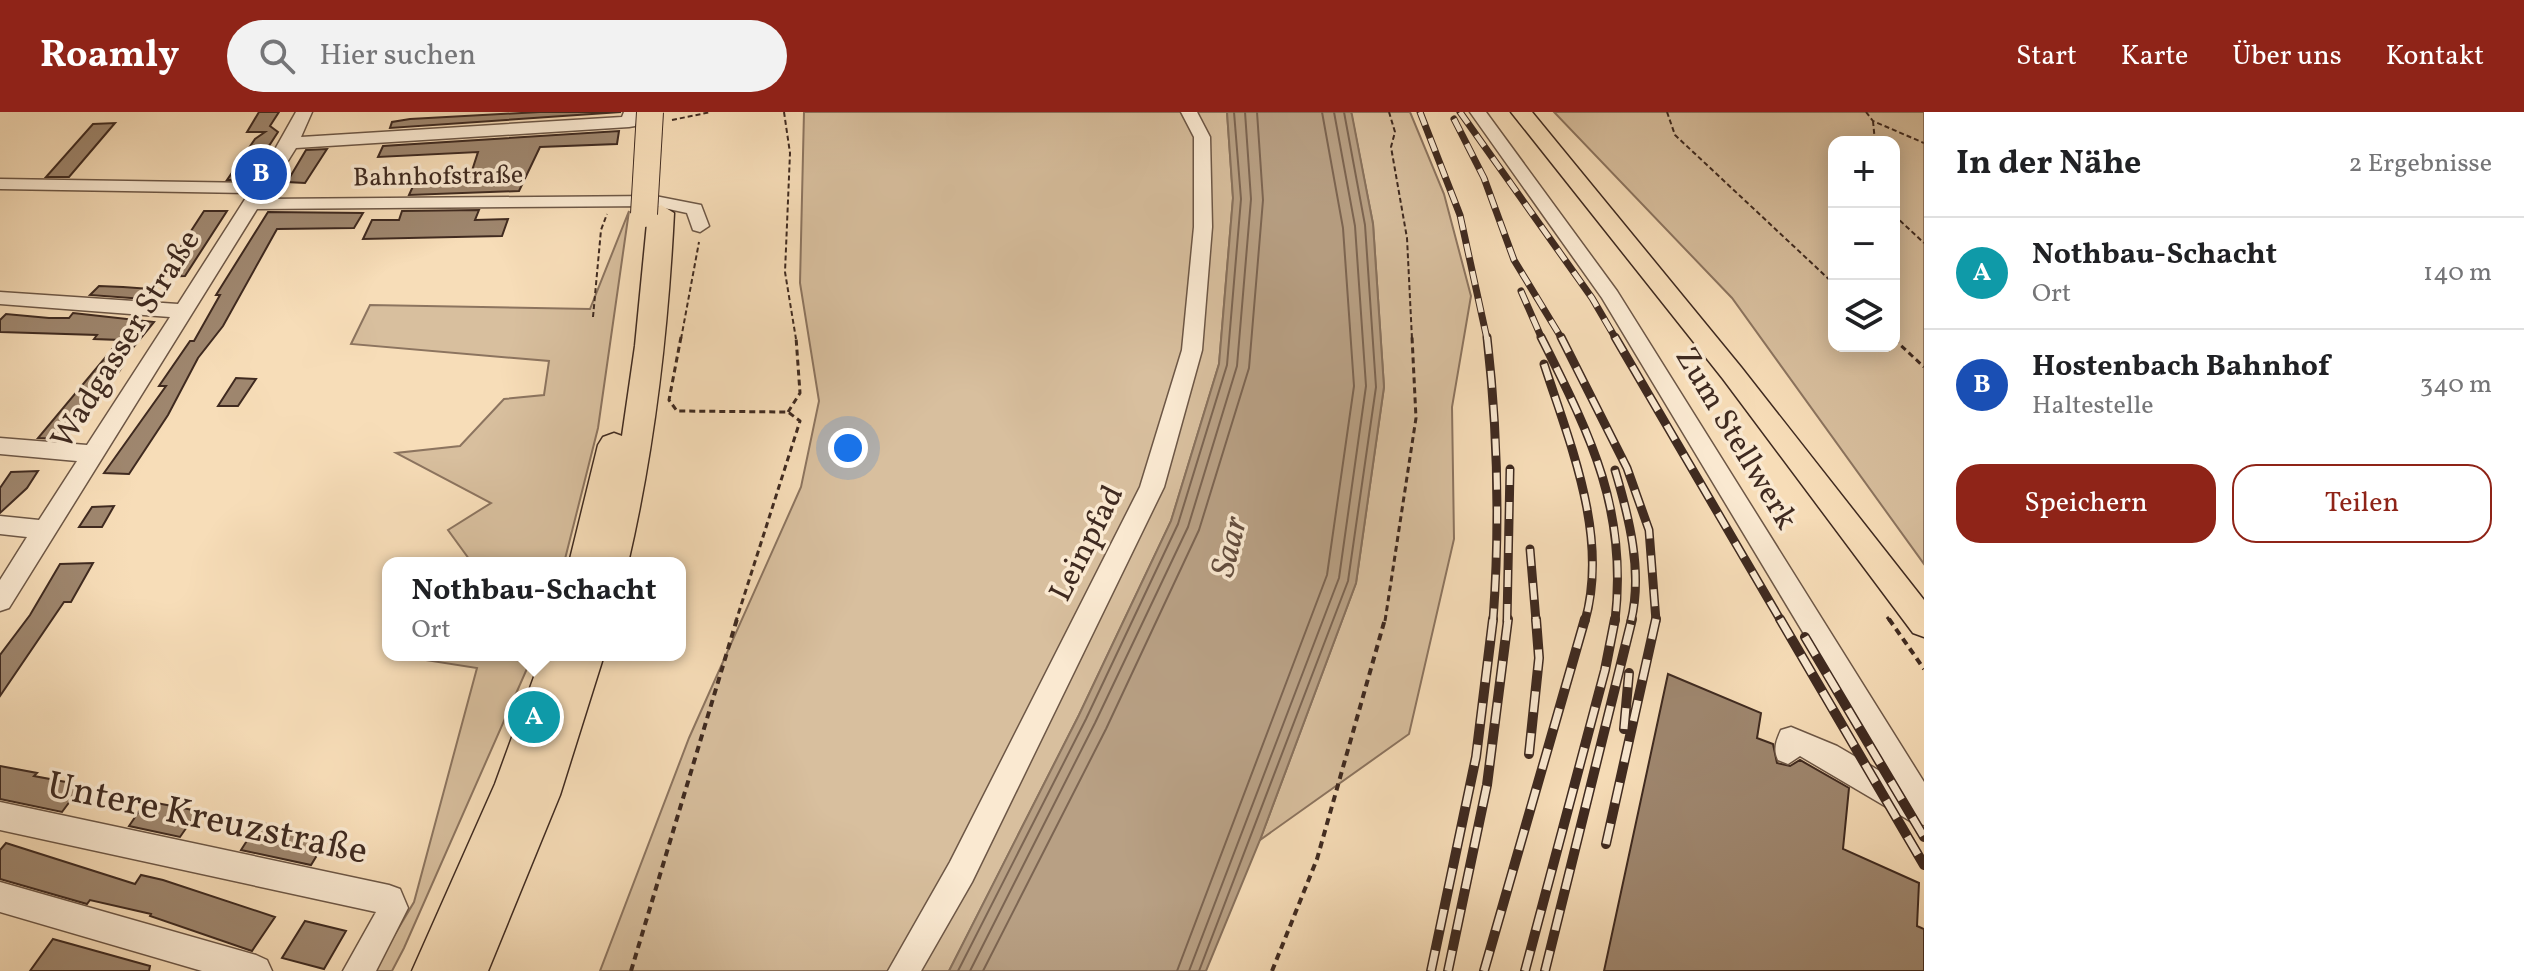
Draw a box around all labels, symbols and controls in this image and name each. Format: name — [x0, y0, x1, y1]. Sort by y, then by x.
search box — [227, 20, 787, 92]
text: Roamly — [40, 30, 179, 83]
icon: search — [255, 34, 299, 78]
text: Hier suchen — [319, 35, 476, 77]
text: Start — [2016, 37, 2077, 76]
text: Karte — [2121, 37, 2188, 76]
text: Über uns — [2232, 37, 2342, 76]
text: Kontakt — [2386, 37, 2484, 76]
map controls — [1828, 136, 1900, 352]
button: + — [1828, 136, 1900, 208]
text: In der Nähe — [1956, 141, 2141, 188]
pin: B — [235, 144, 287, 204]
text: 2 Ergebnisse — [2349, 146, 2492, 182]
street label: Bahnhofstraße — [353, 158, 523, 196]
button: − — [1828, 208, 1900, 280]
street label: Wadgasser Straße — [42, 222, 212, 458]
text: Nothbau-Schacht — [2032, 234, 2277, 276]
text: A — [1973, 255, 1991, 291]
text: 140 m — [2423, 255, 2492, 291]
text: Ort — [2032, 276, 2071, 312]
button: layers — [1828, 280, 1900, 352]
street label: Zum Stellwerk — [1663, 339, 1807, 539]
text: Hostenbach Bahnhof — [2032, 346, 2330, 388]
text: B — [1973, 367, 1991, 403]
text: 340 m — [2420, 367, 2492, 403]
text: Haltestelle — [2032, 388, 2154, 424]
your location — [828, 428, 868, 468]
button: Speichern — [1956, 464, 2216, 543]
button: Teilen — [2232, 464, 2492, 543]
street label: Leinpfad — [1040, 478, 1136, 610]
water label: Saar — [1201, 512, 1261, 582]
popup — [382, 557, 686, 661]
text: Nothbau-Schacht — [412, 570, 656, 612]
text: Ort — [412, 612, 451, 648]
pin: A — [508, 687, 560, 747]
street label: Untere Kreuzstraße — [42, 760, 372, 880]

